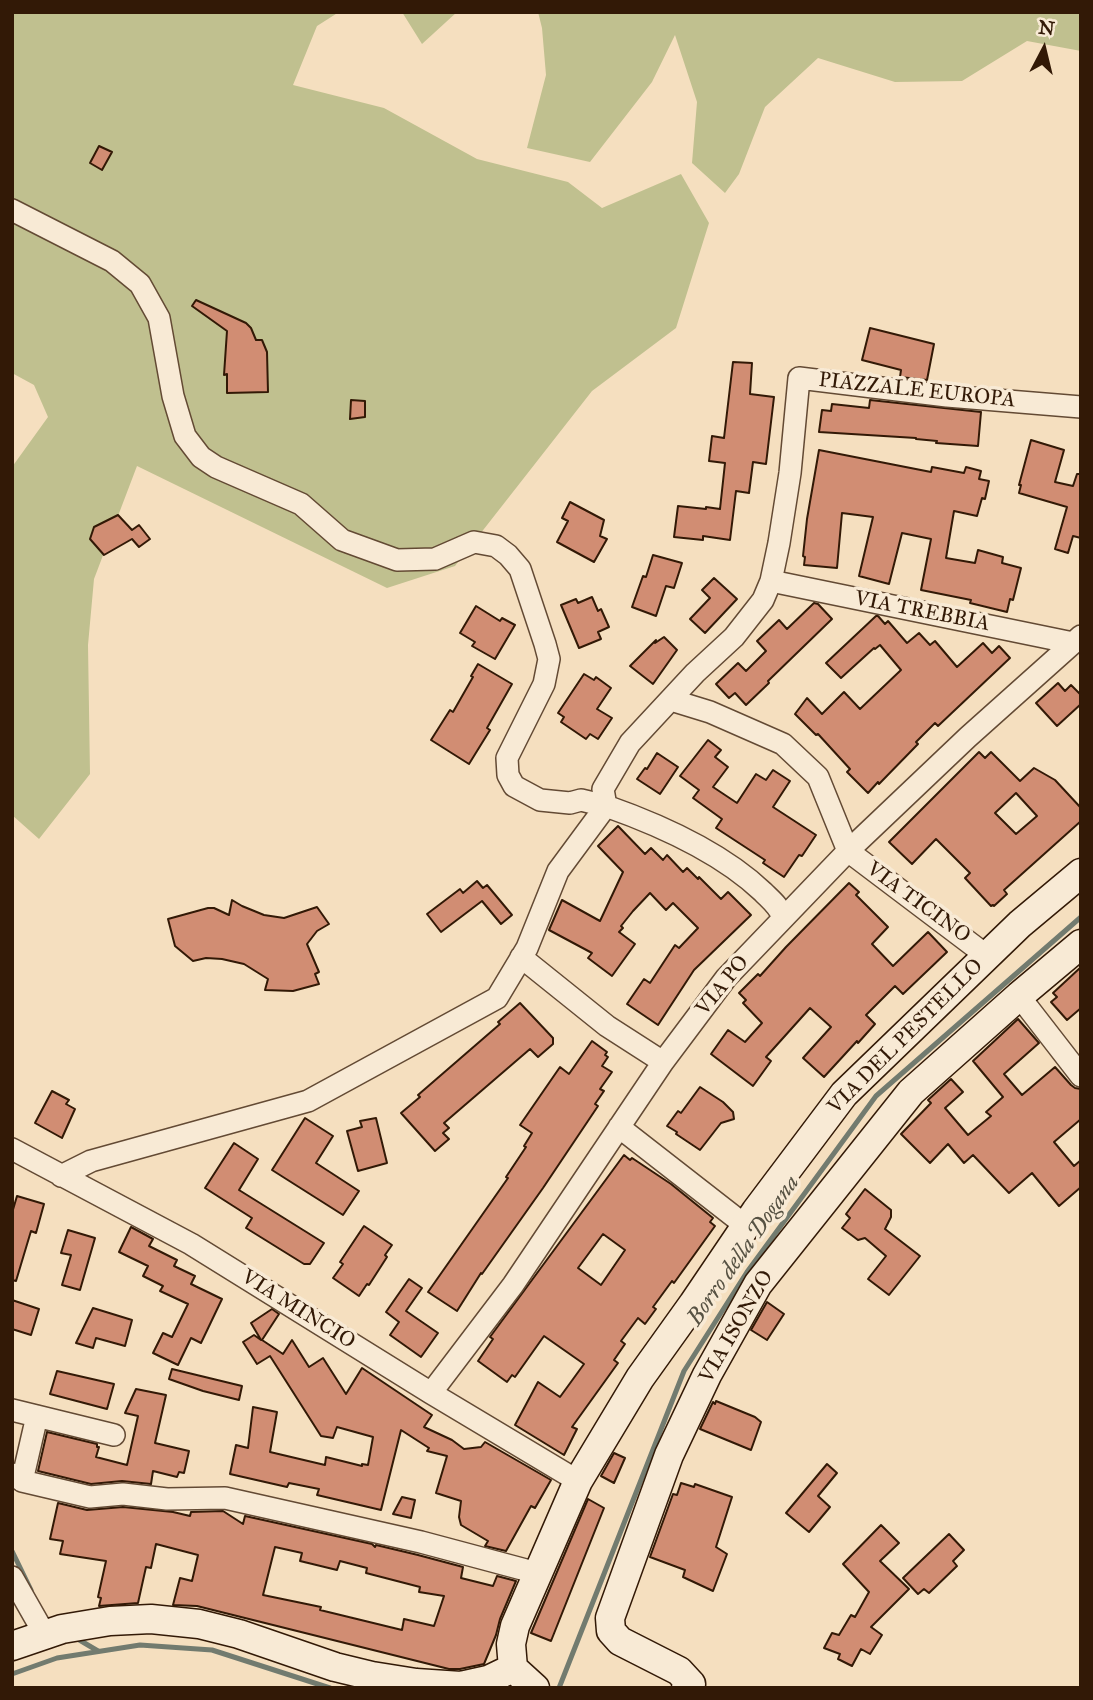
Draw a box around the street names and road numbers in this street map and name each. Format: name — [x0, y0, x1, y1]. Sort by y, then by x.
street label: PIAZZALE EUROPA — [817, 368, 1017, 414]
street label: VIA TREBBIA — [852, 587, 992, 637]
street label: VIA TICINO — [861, 857, 975, 949]
street label: VIA PO — [691, 951, 755, 1021]
street label: VIA DEL PESTELLO — [823, 954, 989, 1120]
street label: VIA MINCIO — [236, 1265, 360, 1355]
street label: VIA ISONZO — [695, 1266, 779, 1388]

